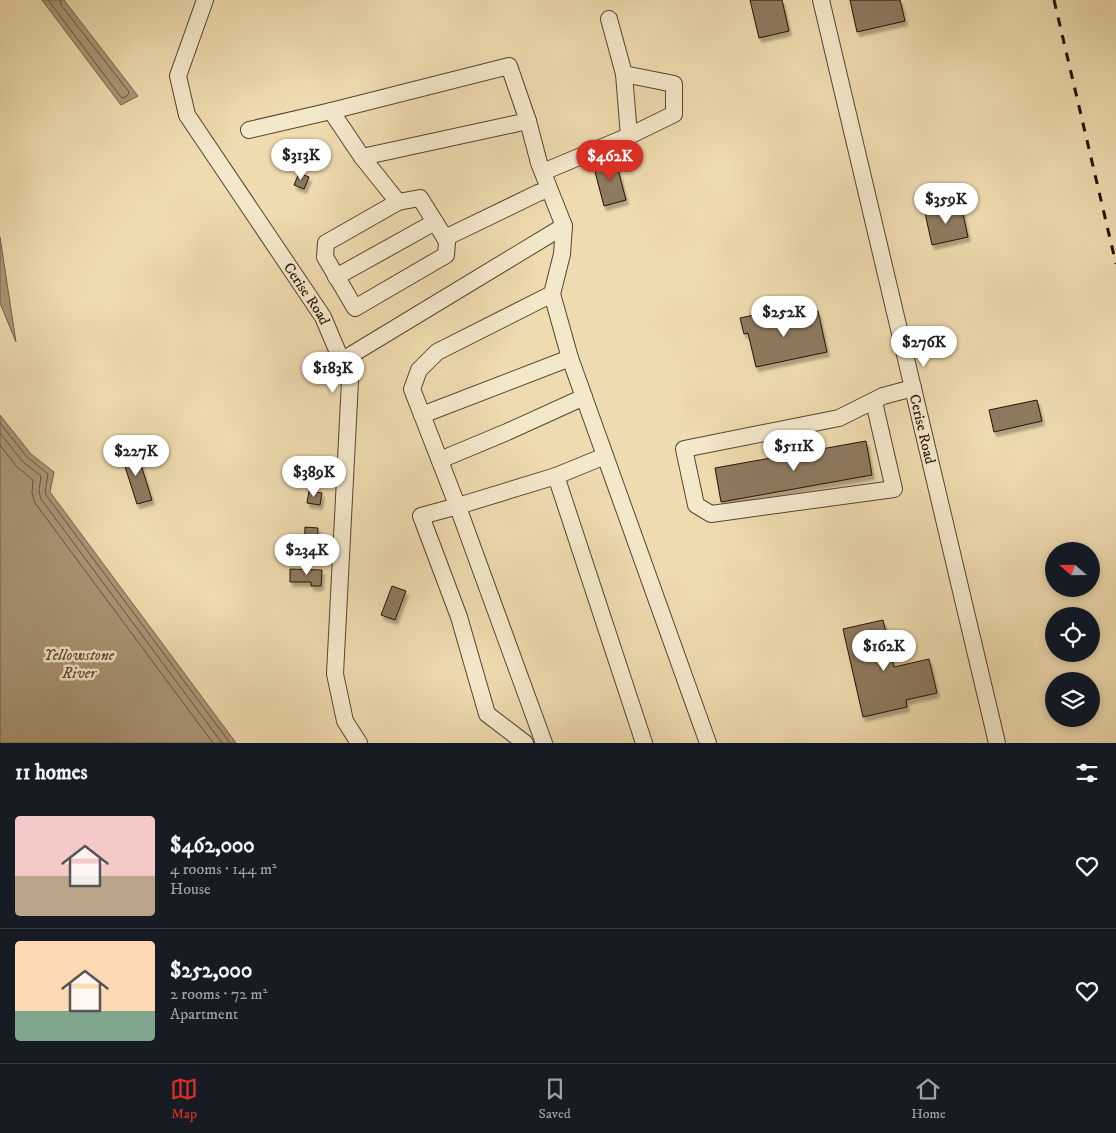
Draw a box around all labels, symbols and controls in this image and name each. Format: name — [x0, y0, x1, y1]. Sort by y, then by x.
pin: $313K — [266, 138, 336, 181]
pin: $462K — [575, 140, 645, 182]
text: $313K — [282, 145, 320, 165]
text: $462K — [587, 146, 633, 166]
pin: $359K — [911, 182, 981, 225]
text: $359K — [925, 189, 967, 209]
street label: Cerise Road — [279, 259, 335, 328]
pin: $252K — [749, 296, 819, 338]
text: $252K — [762, 302, 806, 322]
pin: $276K — [889, 326, 959, 368]
text: $276K — [902, 332, 946, 352]
pin: $183K — [298, 352, 368, 394]
text: $183K — [313, 358, 353, 378]
street label: Cerise Road — [905, 392, 940, 466]
pin: $511K — [759, 430, 829, 472]
pin: $227K — [101, 434, 171, 477]
text: $511K — [774, 436, 814, 456]
text: $227K — [114, 441, 158, 461]
pin: $389K — [279, 456, 349, 498]
text: $389K — [293, 462, 335, 482]
pin: $234K — [272, 534, 342, 576]
text: $234K — [285, 540, 329, 560]
north arrow — [1045, 542, 1100, 598]
map controls — [1045, 542, 1100, 727]
button: locate — [1045, 607, 1100, 662]
pin: $162K — [849, 630, 919, 672]
text: $162K — [863, 636, 905, 656]
water label: Yellowstone River — [44, 645, 115, 683]
button: layers — [1045, 672, 1100, 727]
icon: filters — [1073, 759, 1101, 787]
text: 11 homes — [15, 760, 88, 786]
text: $462,000 — [170, 833, 255, 859]
icon: home — [55, 836, 115, 896]
icon: heart — [1073, 852, 1101, 880]
text: 4 rooms · 144 m² — [170, 859, 277, 879]
text: House — [170, 879, 211, 899]
text: $252,000 — [170, 958, 252, 984]
icon: home — [55, 961, 115, 1021]
icon: heart — [1073, 977, 1101, 1005]
text: 2 rooms · 72 m² — [170, 984, 267, 1004]
text: Apartment — [170, 1004, 238, 1024]
tab: Map — [170, 1075, 198, 1123]
tab: Saved — [539, 1075, 571, 1123]
tab: Home — [911, 1075, 946, 1123]

